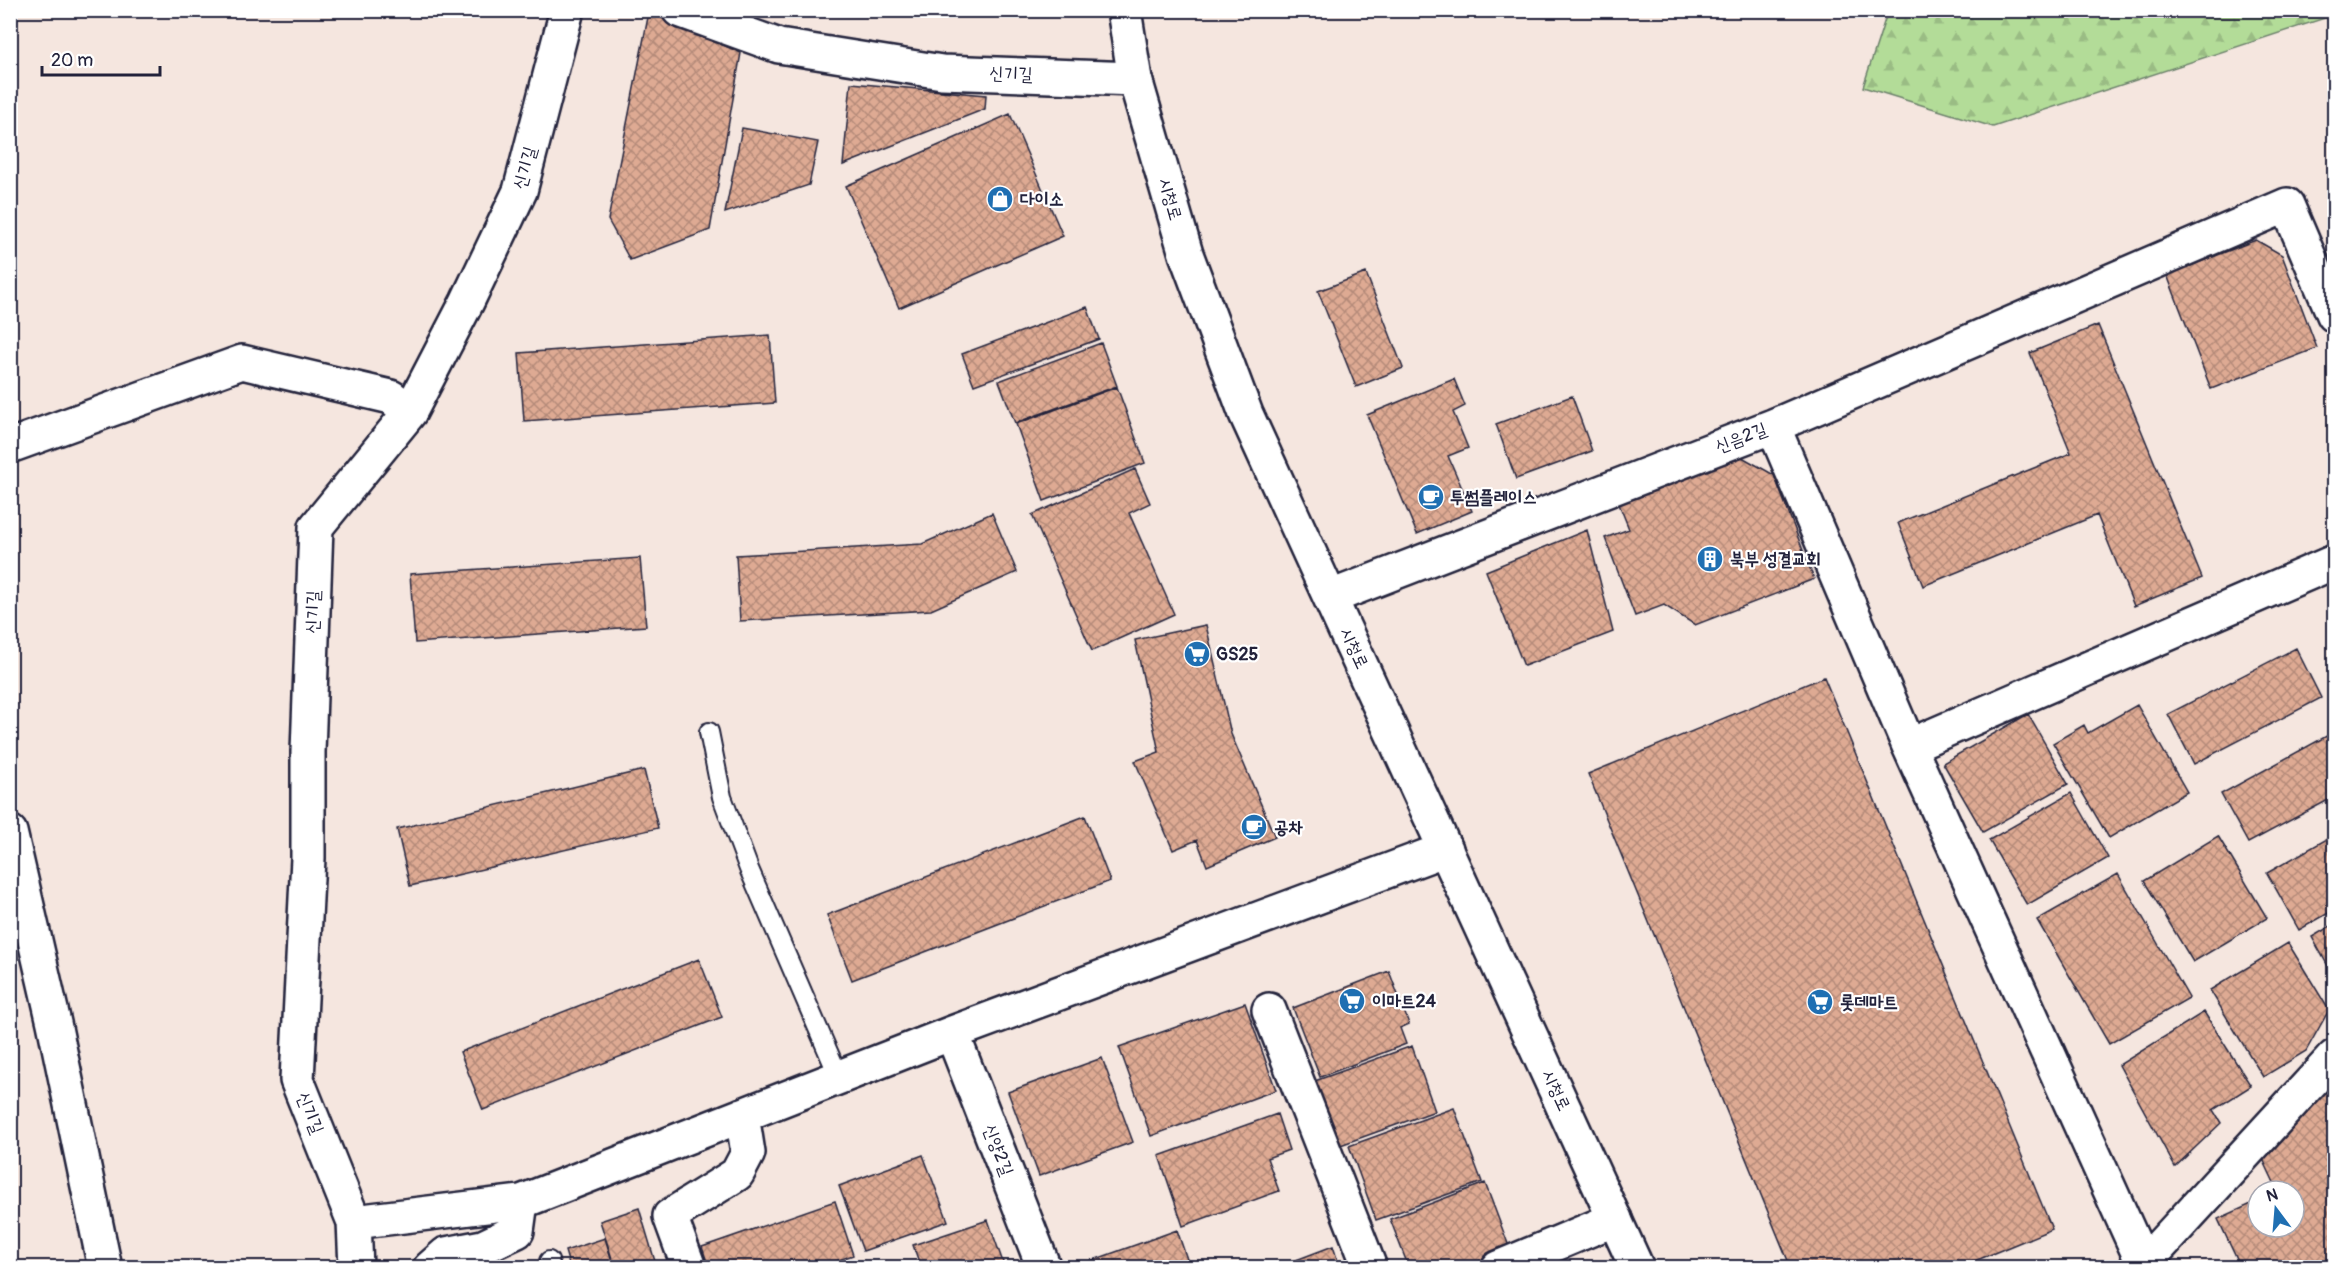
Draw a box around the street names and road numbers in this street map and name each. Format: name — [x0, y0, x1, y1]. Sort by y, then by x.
street label: 신기길 — [989, 62, 1034, 86]
street label: 신기길 — [508, 143, 542, 192]
street label: 시청로 — [1153, 175, 1187, 223]
street label: 신음2길 — [1712, 417, 1771, 458]
street label: 신기길 — [301, 589, 325, 634]
street label: 시청로 — [1334, 623, 1374, 673]
street label: 시청로 — [1536, 1065, 1576, 1115]
street label: 신기길 — [291, 1089, 329, 1138]
street label: 신양2길 — [978, 1121, 1019, 1180]

